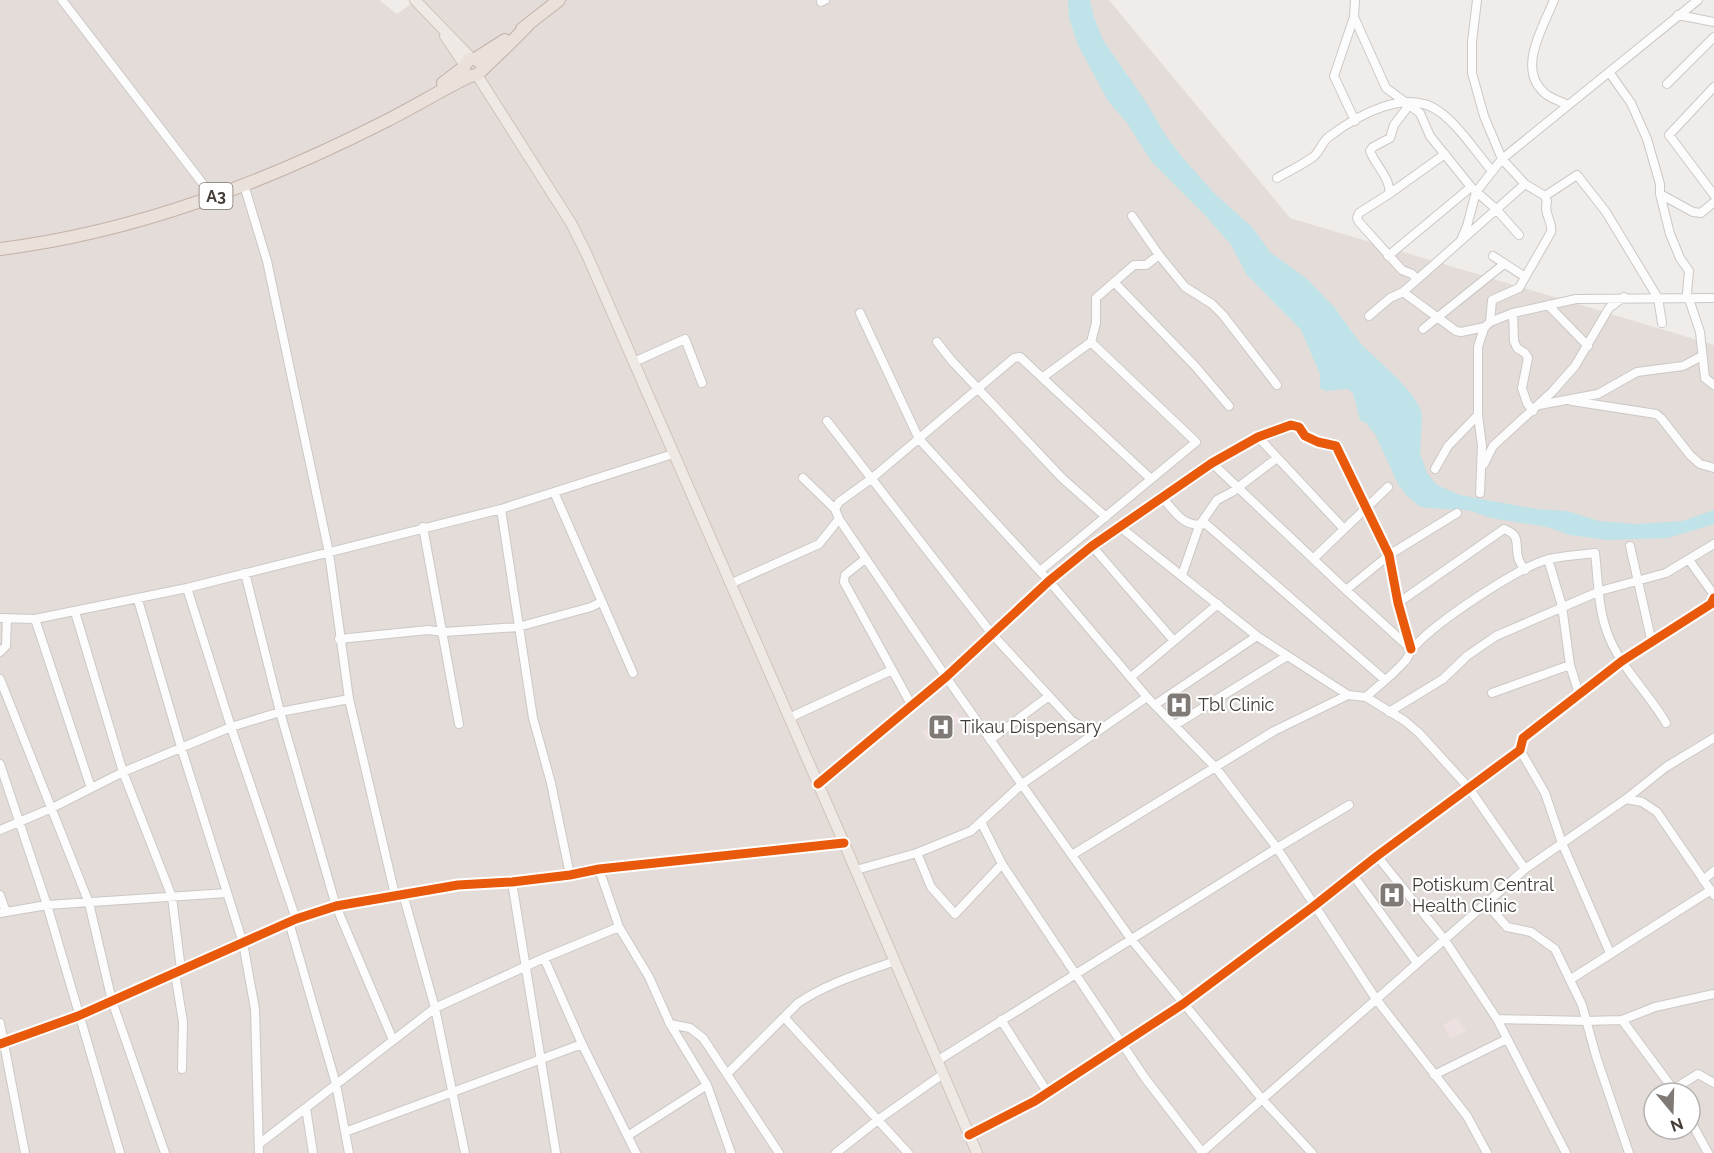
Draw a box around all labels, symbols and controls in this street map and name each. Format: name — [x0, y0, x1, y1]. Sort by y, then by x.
road number: A3 — [200, 183, 232, 209]
hospital icon: Tbl Clinic — [1164, 690, 1194, 720]
place label: Tbl Clinic — [1198, 694, 1275, 715]
hospital icon: Tikau Dispensary — [926, 712, 956, 742]
place label: Tikau Dispensary — [960, 716, 1102, 737]
place label: Potiskum Central Health Clinic — [1412, 874, 1554, 916]
hospital icon: Potiskum Central Health Clinic — [1377, 880, 1407, 910]
north arrow — [1642, 1081, 1702, 1141]
text: N — [1668, 1114, 1686, 1136]

